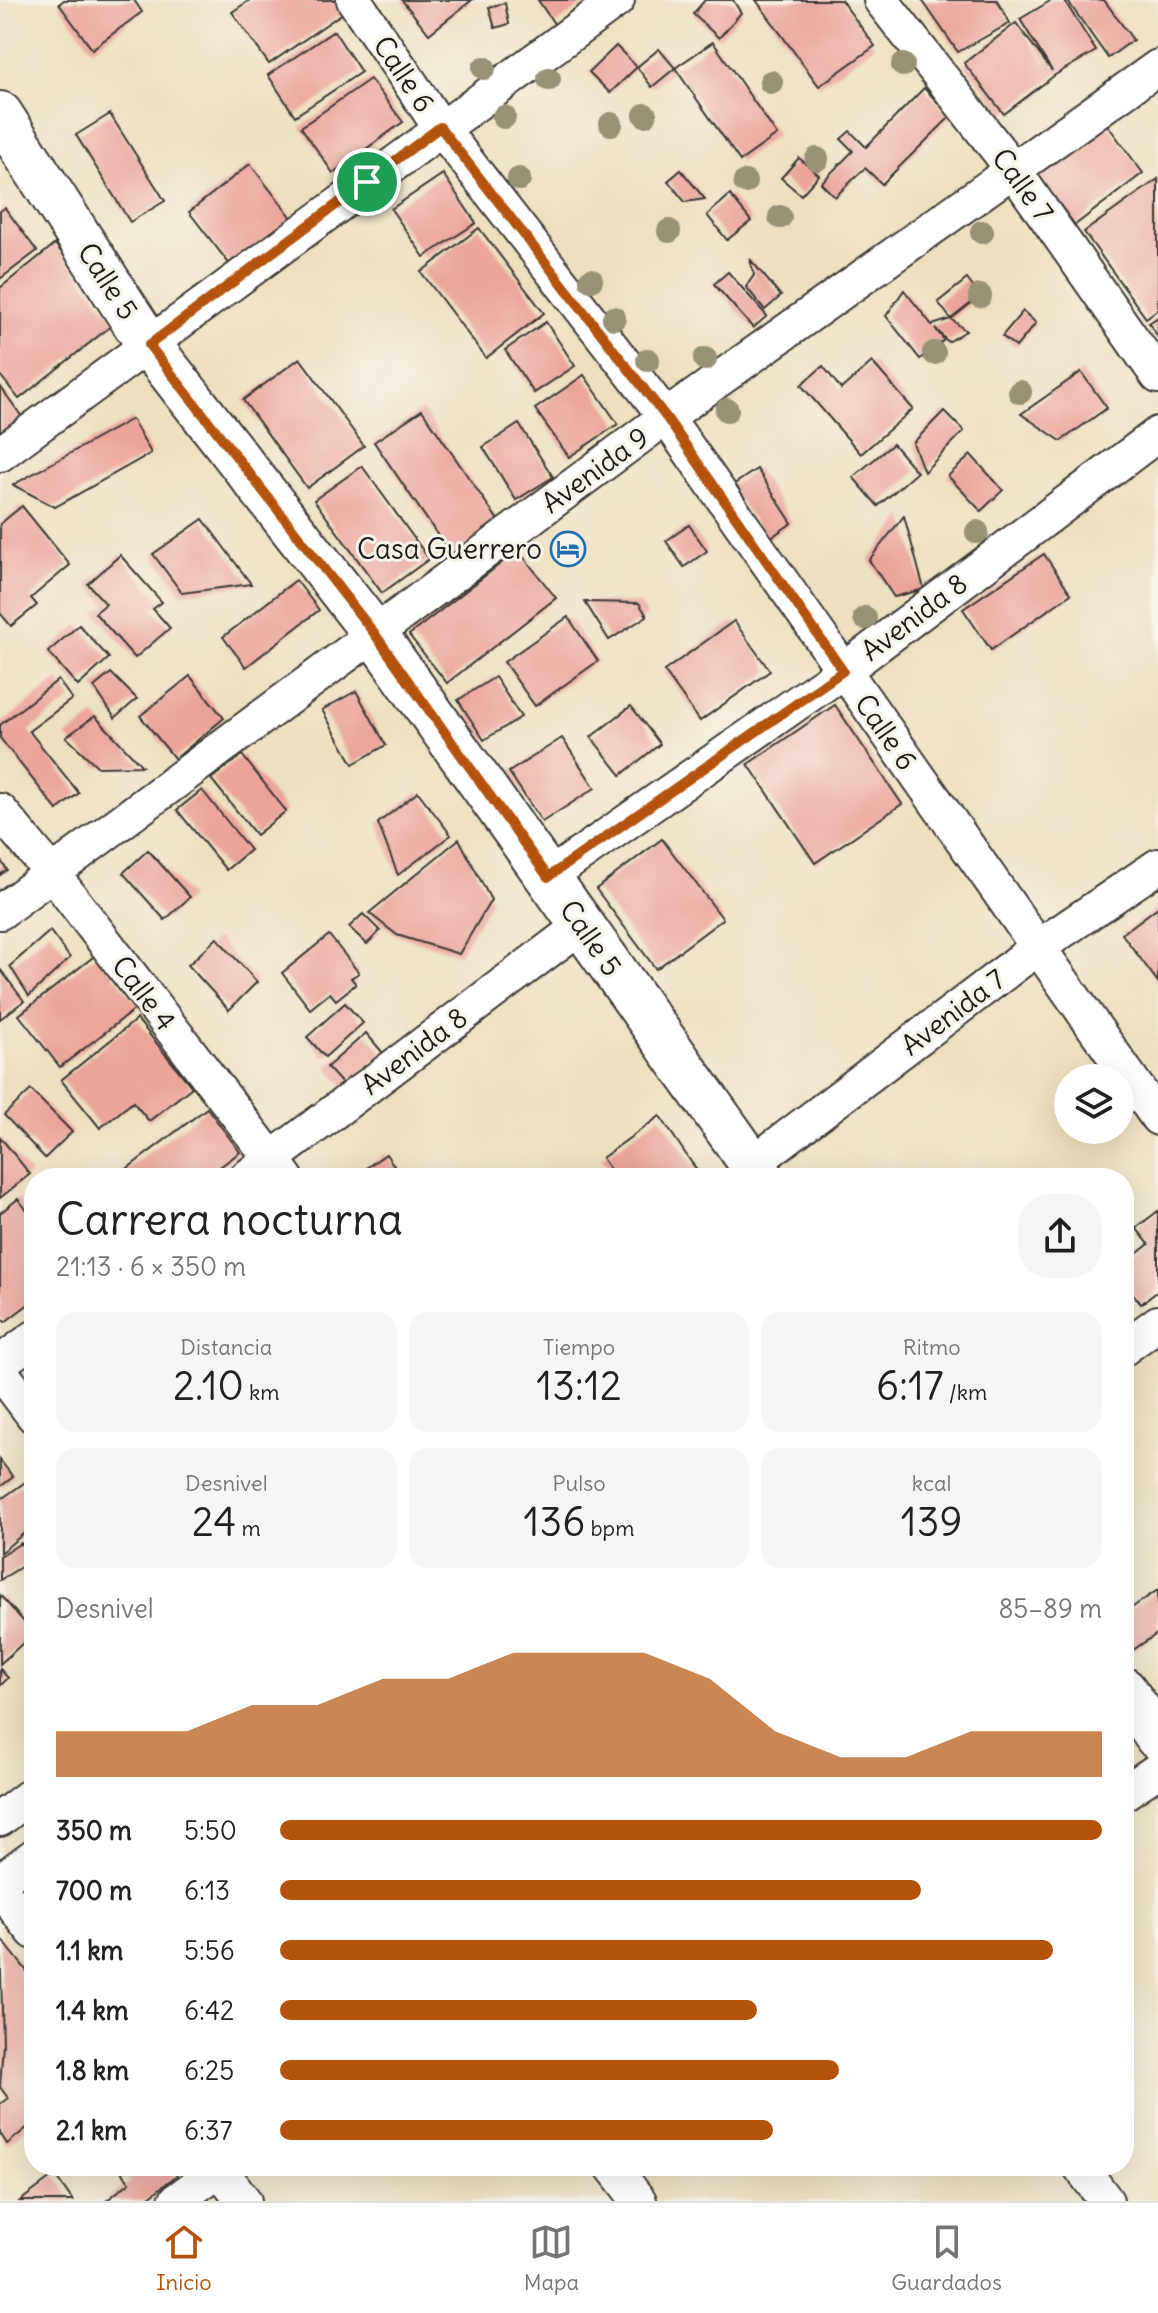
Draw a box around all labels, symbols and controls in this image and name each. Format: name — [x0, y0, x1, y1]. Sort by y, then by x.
street label: Calle 6 — [365, 29, 443, 119]
street label: Calle 7 — [984, 141, 1062, 229]
pin — [333, 148, 401, 216]
icon: arrive — [345, 160, 389, 204]
street label: Calle 5 — [70, 236, 146, 326]
street label: Avenida 9 — [534, 419, 656, 521]
hotel icon: Casa Guerrero — [549, 530, 587, 568]
place label: Casa Guerrero — [357, 531, 542, 567]
street label: Avenida 8 — [854, 565, 974, 669]
street label: Calle 6 — [847, 687, 925, 777]
street label: Calle 5 — [552, 893, 630, 983]
street label: Calle 4 — [104, 948, 184, 1038]
street label: Avenida 7 — [894, 961, 1013, 1063]
street label: Avenida 8 — [354, 999, 474, 1103]
map controls — [1054, 1064, 1134, 1144]
button: layers — [1054, 1064, 1134, 1144]
text: Carrera nocturna — [56, 1192, 403, 1247]
button: share — [1018, 1194, 1102, 1278]
text: 21:13 · 6 × 350 m — [56, 1250, 246, 1283]
text: Distancia — [180, 1333, 272, 1361]
text: Tiempo — [543, 1333, 615, 1361]
text: Ritmo — [903, 1333, 961, 1361]
text: 2.10 — [173, 1361, 244, 1411]
text: 13:12 — [536, 1361, 622, 1411]
text: 6:17 — [876, 1361, 944, 1411]
text: km — [244, 1378, 280, 1406]
text: /km — [944, 1378, 987, 1406]
text: Desnivel — [185, 1469, 268, 1497]
text: Pulso — [552, 1469, 606, 1497]
text: kcal — [912, 1469, 951, 1497]
text: 24 — [192, 1497, 236, 1547]
text: 136 — [524, 1497, 585, 1547]
text: 139 — [901, 1497, 962, 1547]
text: m — [236, 1514, 261, 1542]
text: bpm — [585, 1514, 634, 1542]
text: Desnivel — [56, 1592, 154, 1625]
text: 85–89 m — [998, 1592, 1102, 1625]
text: 350 m — [56, 1814, 132, 1847]
text: 5:50 — [184, 1814, 237, 1847]
text: 700 m — [56, 1874, 132, 1907]
text: 6:13 — [184, 1874, 230, 1907]
text: 1.1 km — [56, 1934, 123, 1967]
text: 5:56 — [184, 1934, 235, 1967]
text: 1.4 km — [56, 1994, 129, 2027]
text: 6:42 — [184, 1994, 234, 2027]
text: 1.8 km — [56, 2054, 129, 2087]
text: 6:25 — [184, 2054, 234, 2087]
text: 2.1 km — [56, 2114, 127, 2147]
text: 6:37 — [184, 2114, 232, 2147]
tab: Inicio — [156, 2220, 212, 2296]
tab: Mapa — [524, 2220, 579, 2296]
tab: Guardados — [891, 2220, 1002, 2296]

